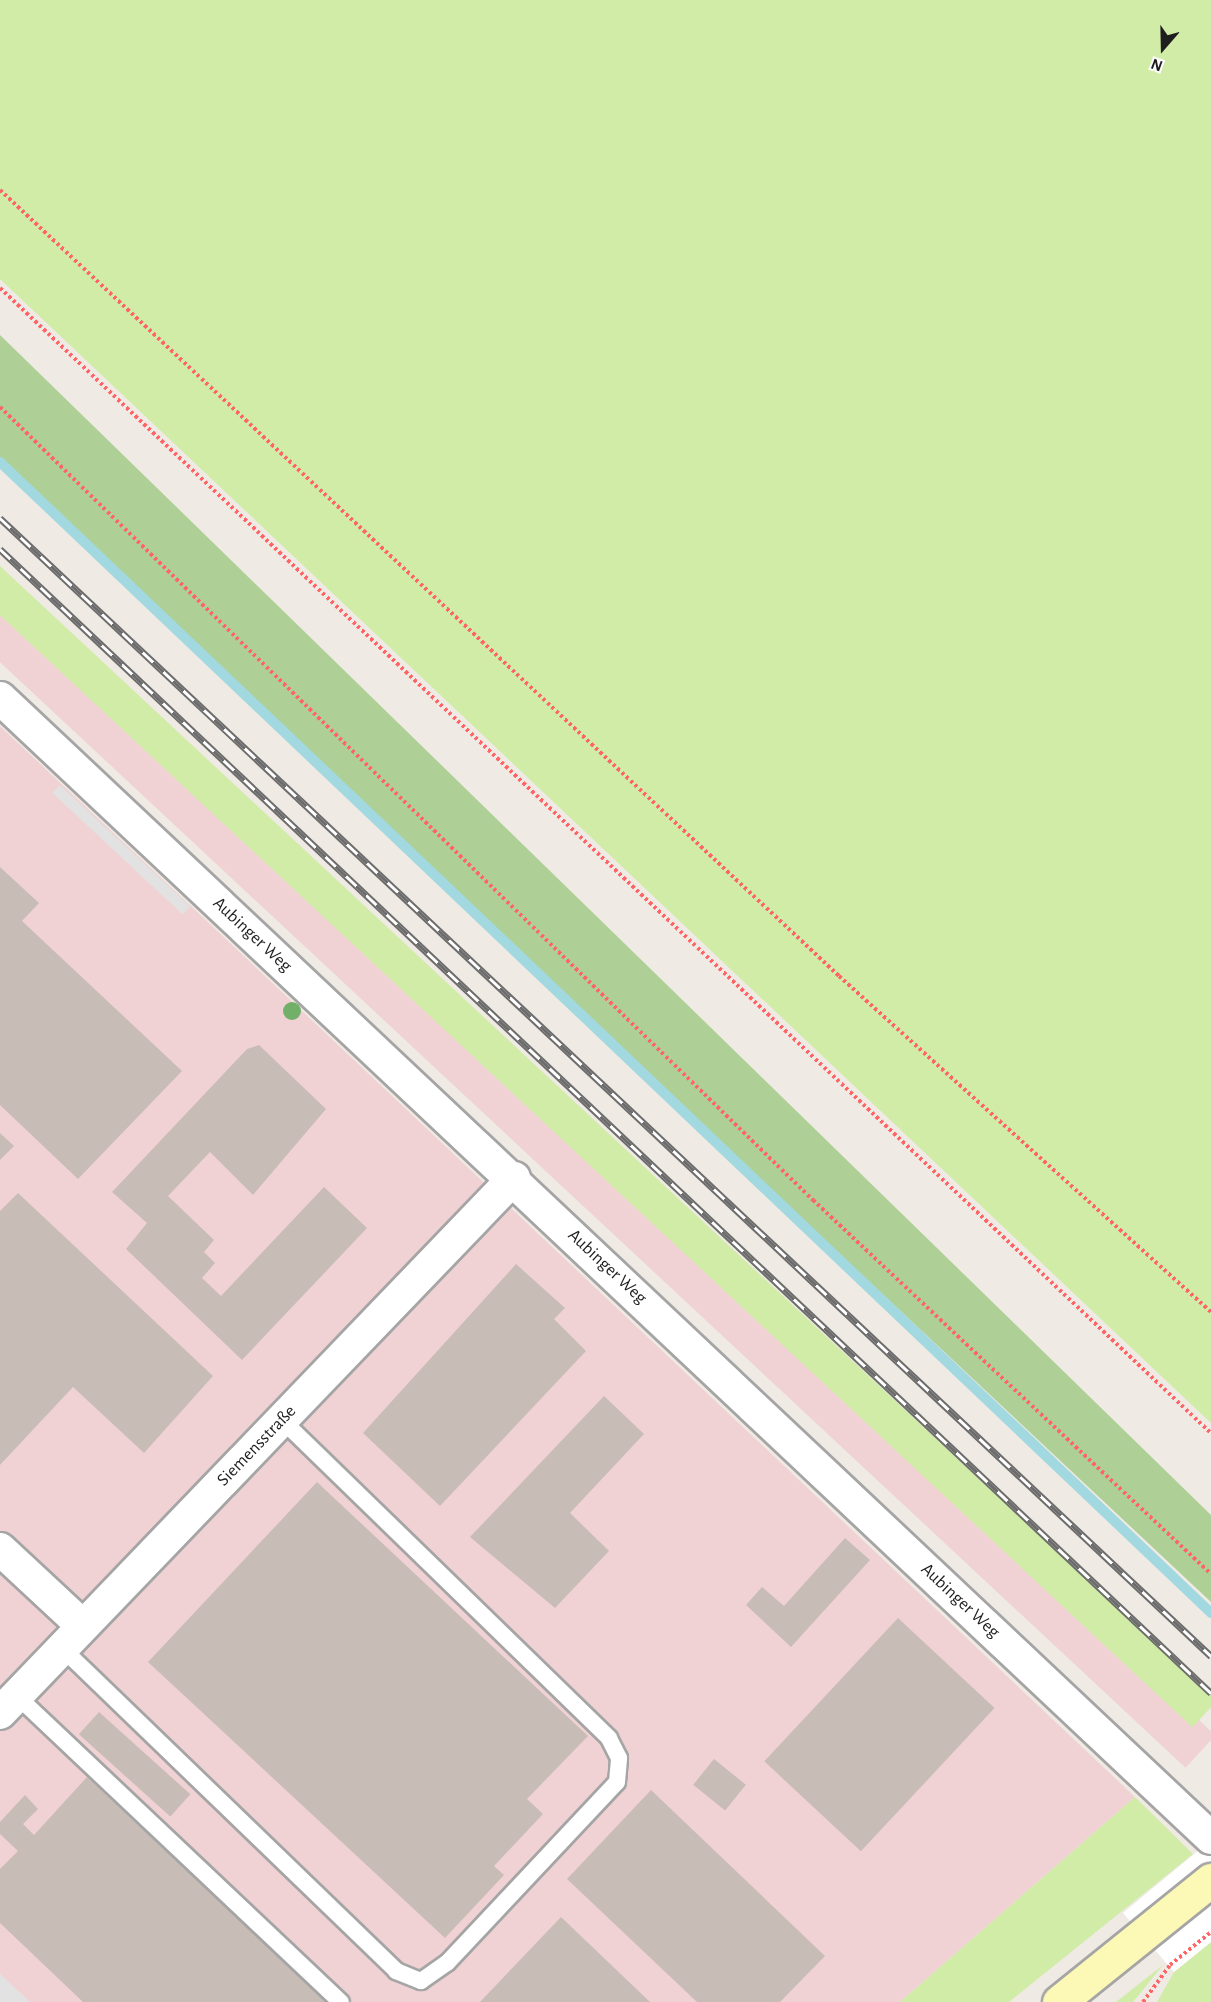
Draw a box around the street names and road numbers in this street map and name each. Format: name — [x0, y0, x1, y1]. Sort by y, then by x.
street label: Aubinger Weg — [208, 893, 296, 977]
street label: Aubinger Weg — [563, 1225, 651, 1309]
street label: Siemensstraße — [213, 1401, 301, 1491]
street label: Aubinger Weg — [916, 1559, 1004, 1643]

